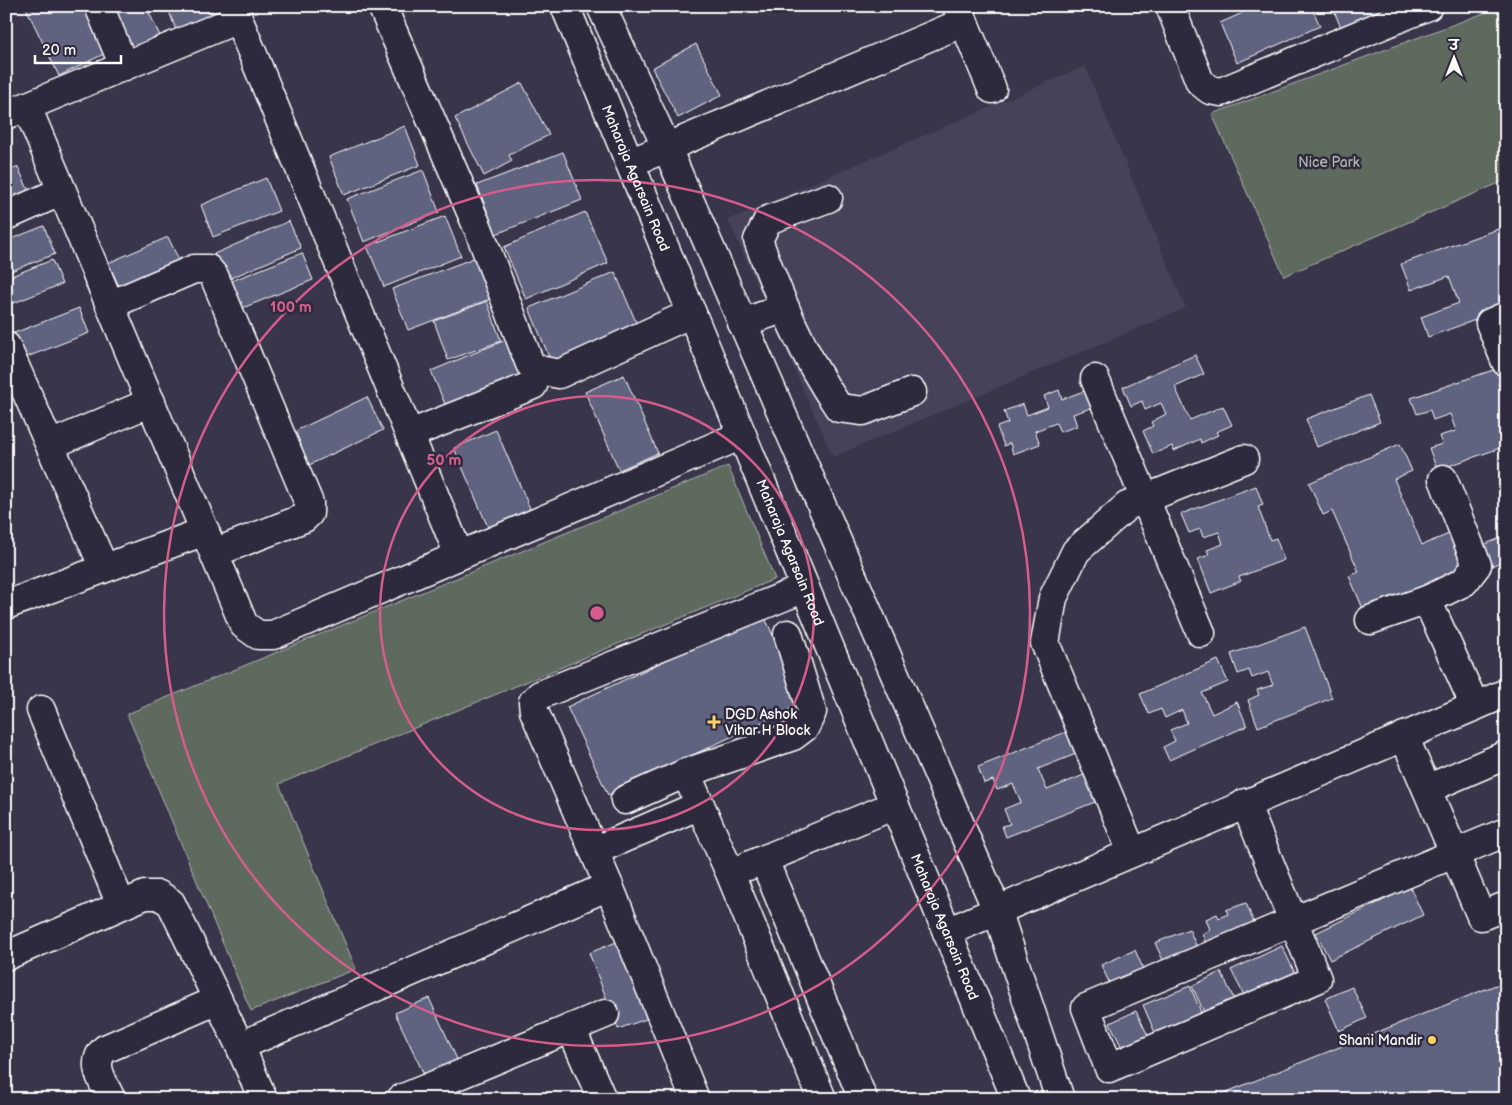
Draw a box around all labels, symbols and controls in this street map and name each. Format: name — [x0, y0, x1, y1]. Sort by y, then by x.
scale bar — [35, 32, 121, 64]
north arrow — [1430, 32, 1480, 82]
text: उ — [1447, 37, 1460, 54]
text: 20 m — [42, 41, 76, 60]
street label: Maharaja Agarsain Road — [598, 102, 673, 254]
park label: Nice Park — [1298, 154, 1360, 171]
text: 100 m — [270, 298, 312, 317]
text: 50 m — [427, 451, 462, 470]
street label: Maharaja Agarsain Road — [752, 477, 828, 628]
centre of rings — [588, 604, 606, 622]
place label: DGD Ashok Vihar H Block — [725, 706, 810, 739]
marker: DGD Ashok Vihar H Block — [707, 715, 721, 729]
street label: Maharaja Agarsain Road — [907, 851, 982, 1003]
place label: Shani Mandir — [1339, 1032, 1423, 1049]
marker: Shani Mandir — [1426, 1034, 1438, 1046]

